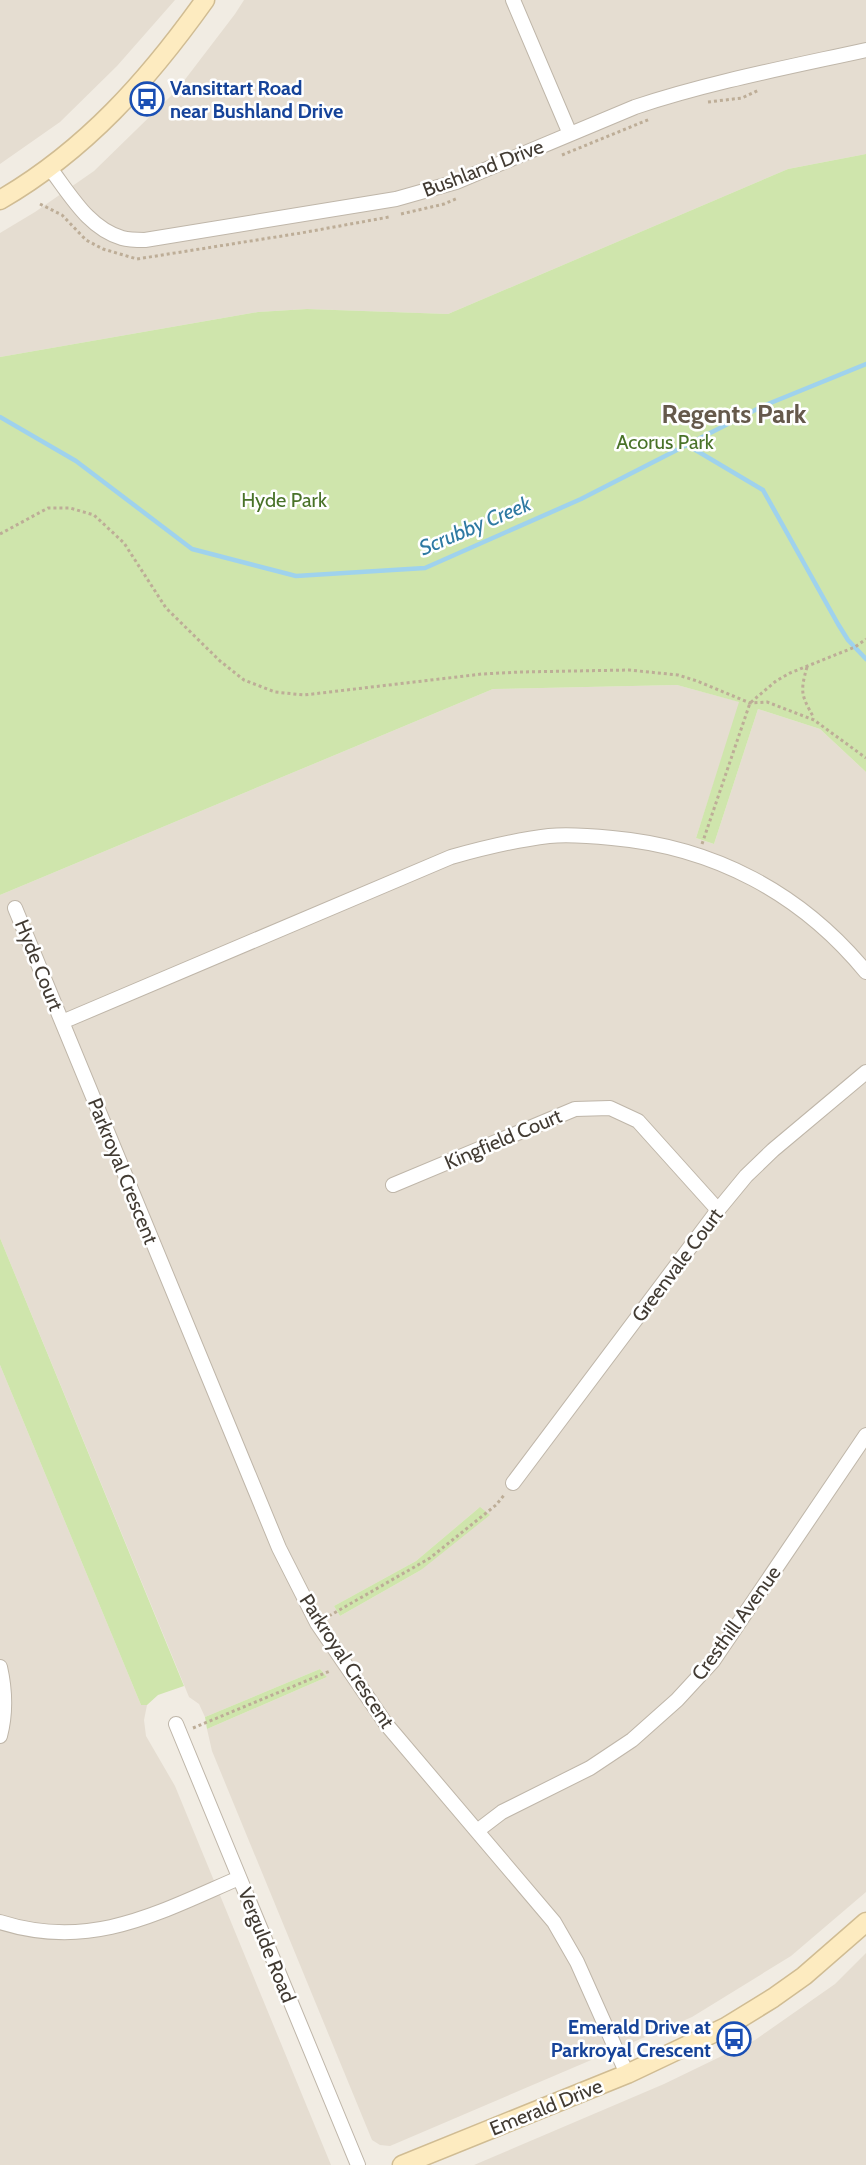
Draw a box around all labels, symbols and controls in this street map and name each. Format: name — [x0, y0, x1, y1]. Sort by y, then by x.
place label: Vansittart Road near Bushland Drive — [170, 76, 343, 123]
bus stop icon: Vansittart Road near Bushland Drive — [129, 81, 165, 117]
street label: Bushland Drive — [419, 134, 547, 202]
district label: Regents Park — [662, 398, 807, 430]
park label: Acorus Park — [616, 430, 714, 454]
park label: Hyde Park — [241, 488, 327, 512]
water label: Scrubby Creek — [415, 490, 535, 560]
street label: Hyde Court — [10, 916, 68, 1014]
street label: Parkroyal Crescent — [83, 1094, 163, 1248]
street label: Kingfield Court — [441, 1103, 565, 1174]
street label: Greenvale Court — [626, 1203, 728, 1327]
street label: Cresthill Avenue — [686, 1561, 786, 1685]
street label: Parkroyal Crescent — [295, 1589, 400, 1733]
street label: Vergulde Road — [233, 1884, 301, 2006]
place label: Emerald Drive at Parkroyal Crescent — [551, 2015, 711, 2062]
bus stop icon: Emerald Drive at Parkroyal Crescent — [716, 2021, 752, 2057]
street label: Emerald Drive — [486, 2073, 606, 2141]

